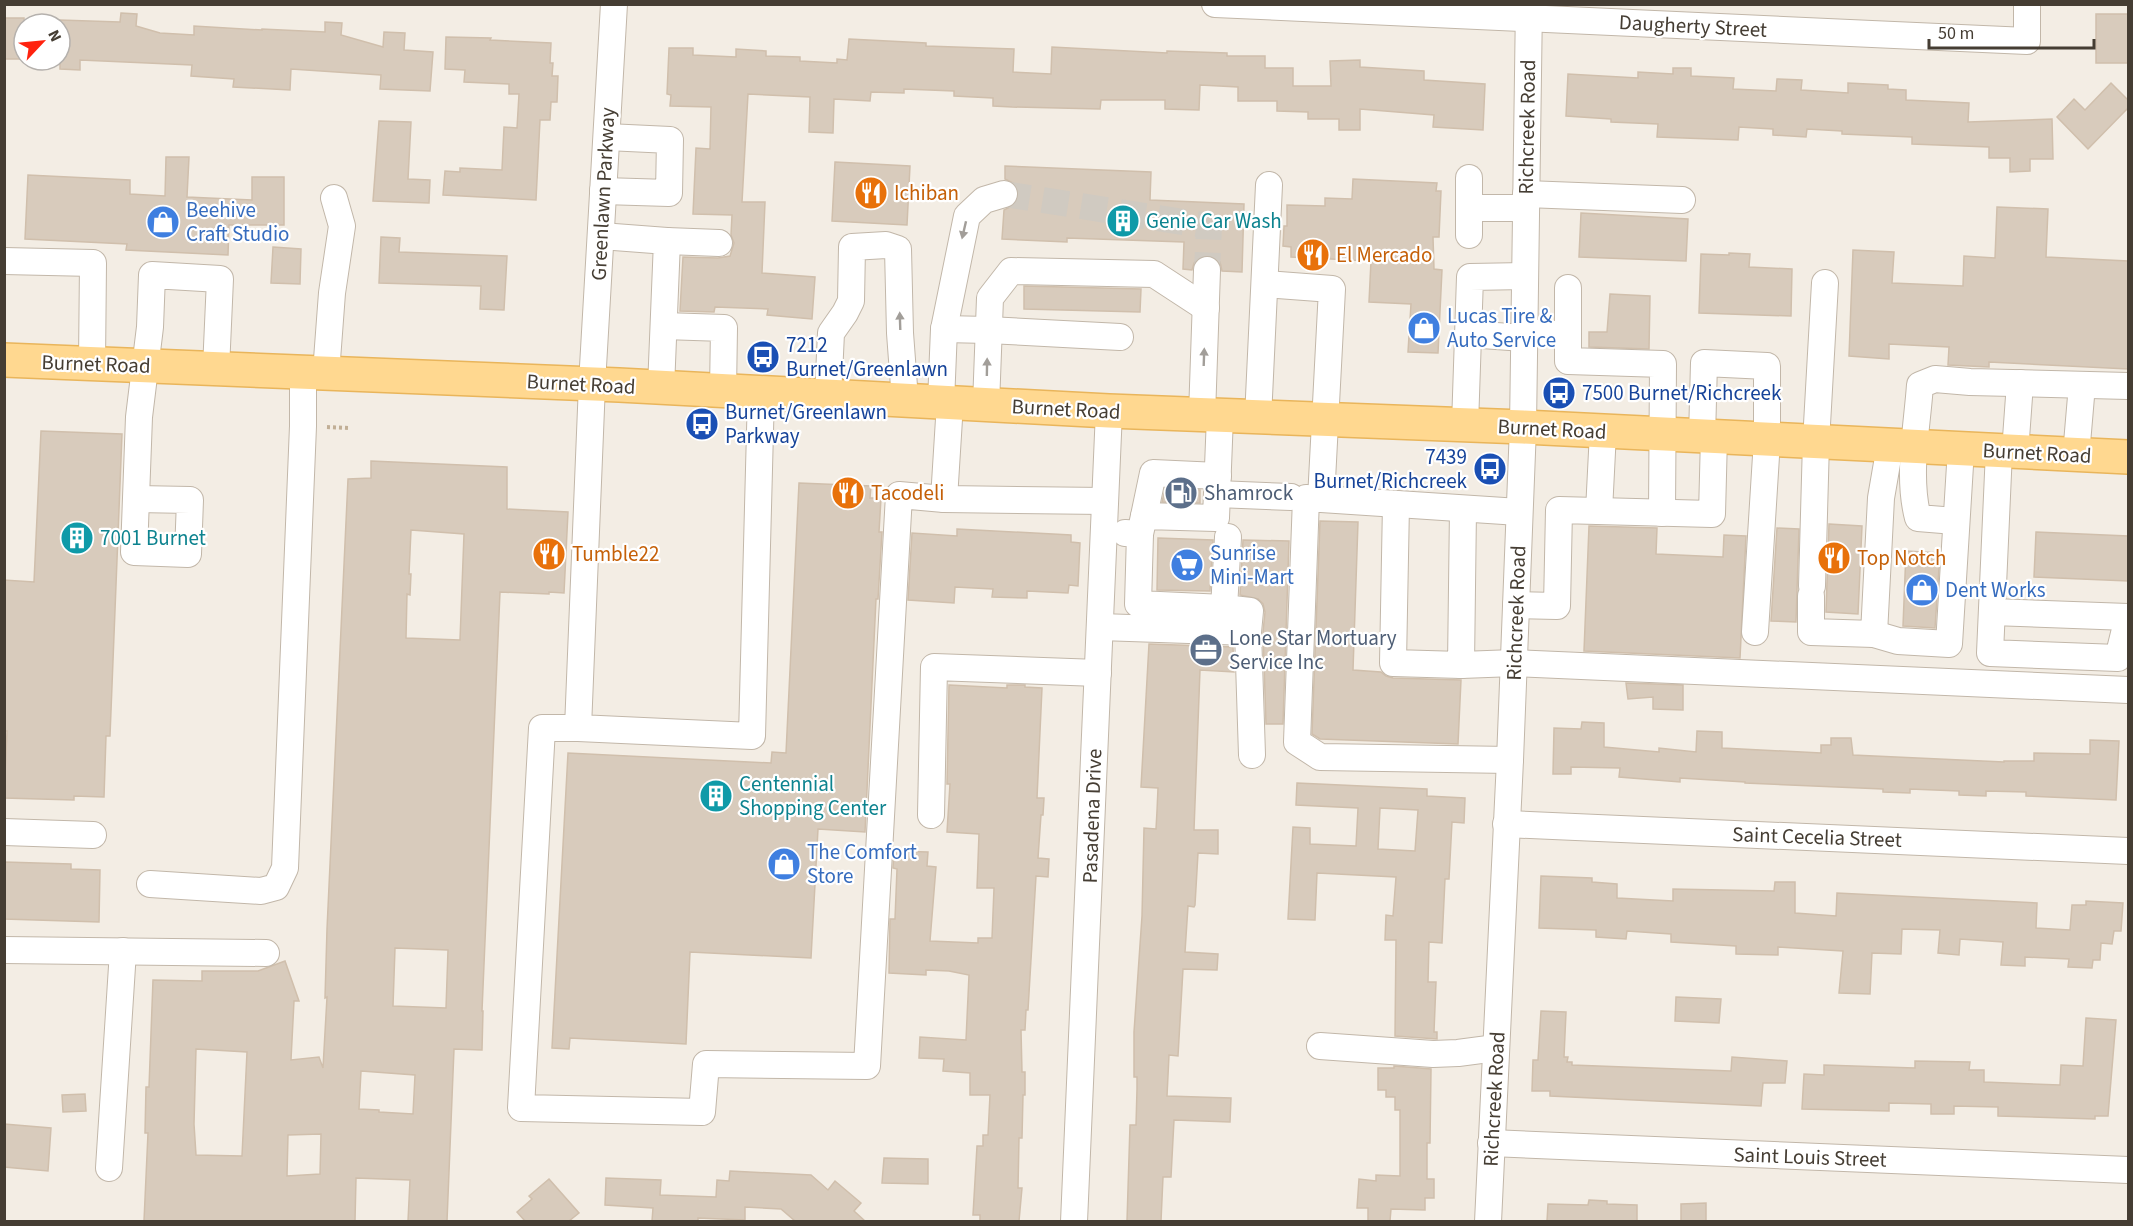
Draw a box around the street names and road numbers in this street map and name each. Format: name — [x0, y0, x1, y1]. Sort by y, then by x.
street label: Daugherty Street — [1618, 7, 1768, 45]
street label: Richcreek Road — [1511, 59, 1543, 195]
street label: Greenlawn Parkway — [583, 106, 623, 281]
street label: Burnet Road — [41, 347, 151, 381]
street label: Burnet Road — [526, 366, 636, 402]
street label: Burnet Road — [1011, 391, 1121, 427]
street label: Burnet Road — [1497, 411, 1607, 447]
street label: Burnet Road — [1982, 435, 2092, 471]
street label: Richcreek Road — [1499, 545, 1533, 681]
street label: Pasadena Drive — [1075, 748, 1109, 884]
street label: Saint Cecelia Street — [1732, 819, 1902, 855]
street label: Richcreek Road — [1475, 1031, 1513, 1167]
street label: Saint Louis Street — [1733, 1139, 1887, 1175]

